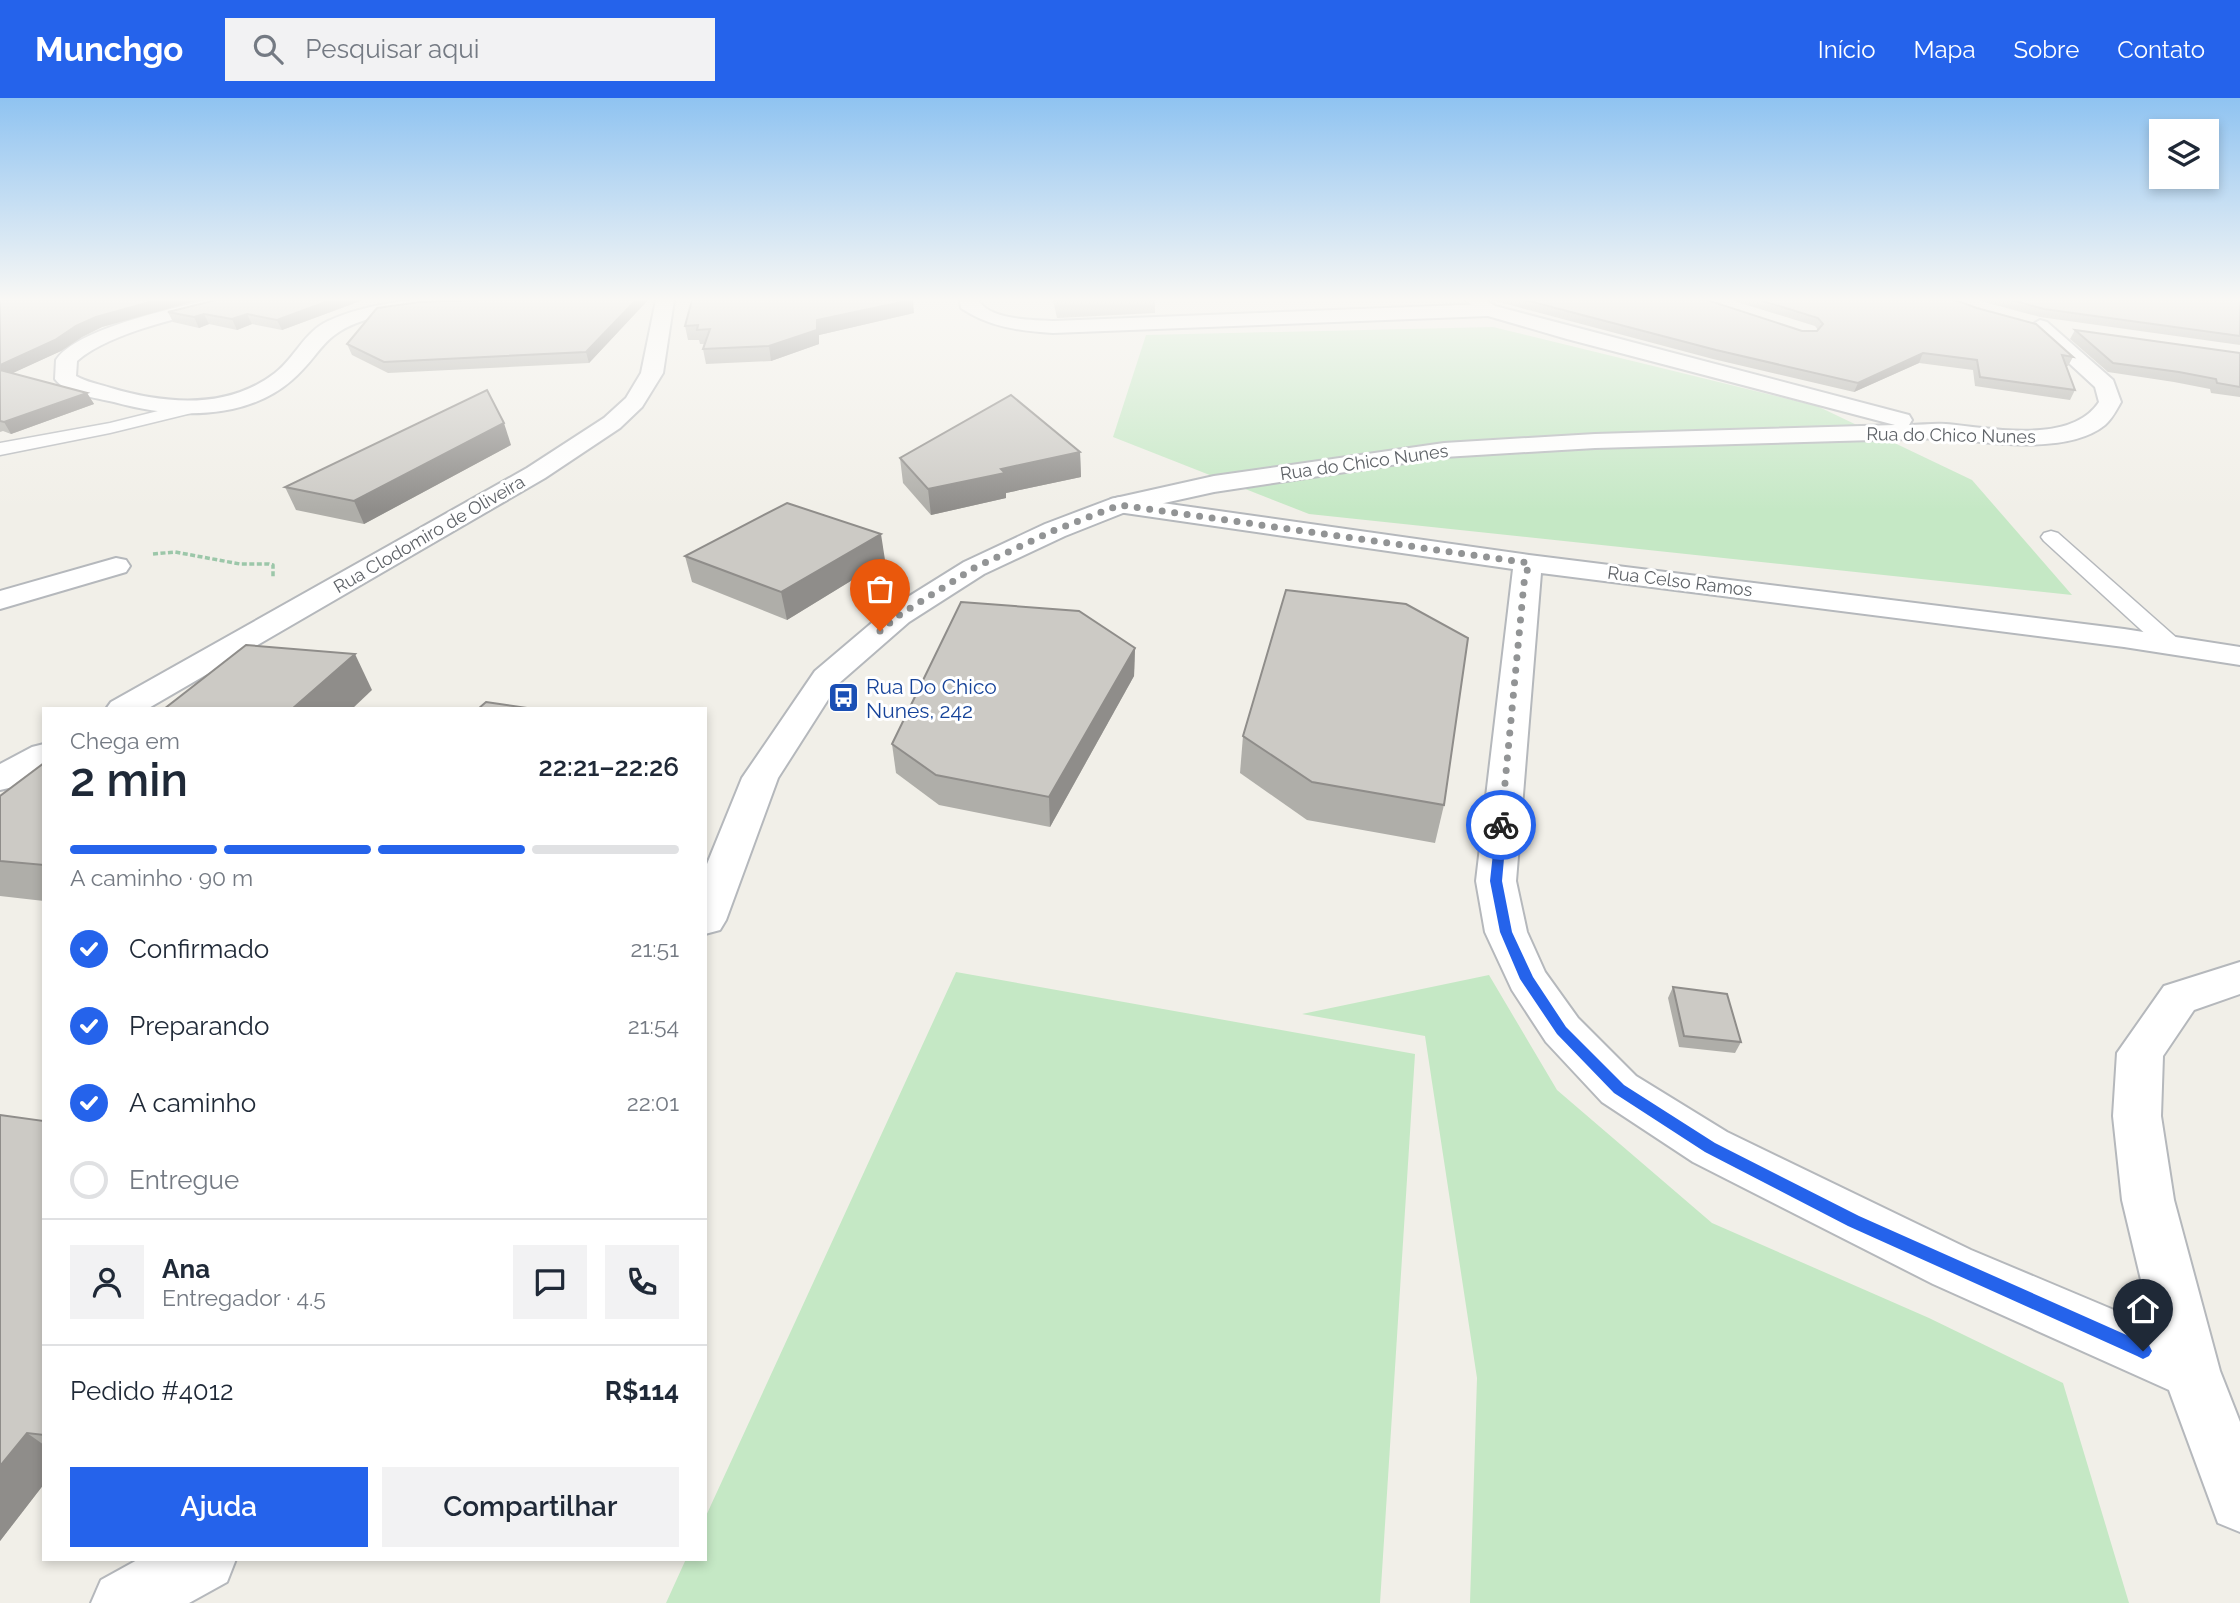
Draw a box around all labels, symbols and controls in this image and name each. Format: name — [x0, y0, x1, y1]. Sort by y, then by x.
search box — [225, 18, 715, 81]
text: Munchgo — [35, 30, 183, 69]
icon: search — [249, 30, 287, 68]
text: Pesquisar aqui — [305, 34, 479, 64]
text: Início — [1818, 35, 1876, 64]
text: Mapa — [1914, 35, 1975, 64]
text: Sobre — [2013, 35, 2079, 64]
text: Contato — [2117, 35, 2205, 64]
map controls — [2149, 119, 2219, 189]
button: layers — [2149, 119, 2219, 189]
street label: Rua do Chico Nunes — [1866, 423, 2036, 447]
street label: Rua do Chico Nunes — [1279, 440, 1450, 484]
street label: Rua Clodomiro de Oliveira — [330, 471, 528, 597]
pin — [850, 559, 910, 631]
street label: Rua Celso Ramos — [1606, 562, 1754, 600]
icon: bag — [861, 570, 899, 608]
place label: Rua Do Chico Nunes, 242 — [866, 674, 997, 723]
bus stop icon: Rua Do Chico Nunes, 242 — [826, 681, 860, 715]
text: Chega em — [70, 727, 180, 754]
text: 22:21–22:26 — [539, 752, 679, 782]
text: 2 min — [70, 753, 188, 807]
courier — [1466, 790, 1536, 860]
icon: bike — [1482, 806, 1520, 844]
text: A caminho · 90 m — [70, 864, 253, 891]
icon: check — [70, 930, 108, 968]
text: Confirmado — [129, 934, 269, 964]
text: 21:51 — [630, 935, 679, 962]
icon: check — [70, 1007, 108, 1045]
text: Preparando — [129, 1011, 269, 1041]
text: 21:54 — [628, 1012, 679, 1039]
icon: check — [70, 1084, 108, 1122]
text: A caminho — [129, 1088, 256, 1118]
text: 22:01 — [627, 1089, 679, 1116]
text: Entregue — [129, 1165, 239, 1195]
button: person — [70, 1245, 144, 1319]
button: chat — [513, 1245, 587, 1319]
button: phone — [605, 1245, 679, 1319]
text: Ana — [162, 1254, 210, 1284]
pin — [2113, 1279, 2173, 1351]
text: Entregador · 4.5 — [162, 1284, 326, 1311]
icon: home — [2124, 1290, 2162, 1328]
text: Pedido #4012 — [70, 1376, 233, 1406]
text: R$114 — [605, 1376, 679, 1406]
button: Ajuda — [70, 1467, 368, 1547]
button: Compartilhar — [382, 1467, 679, 1547]

